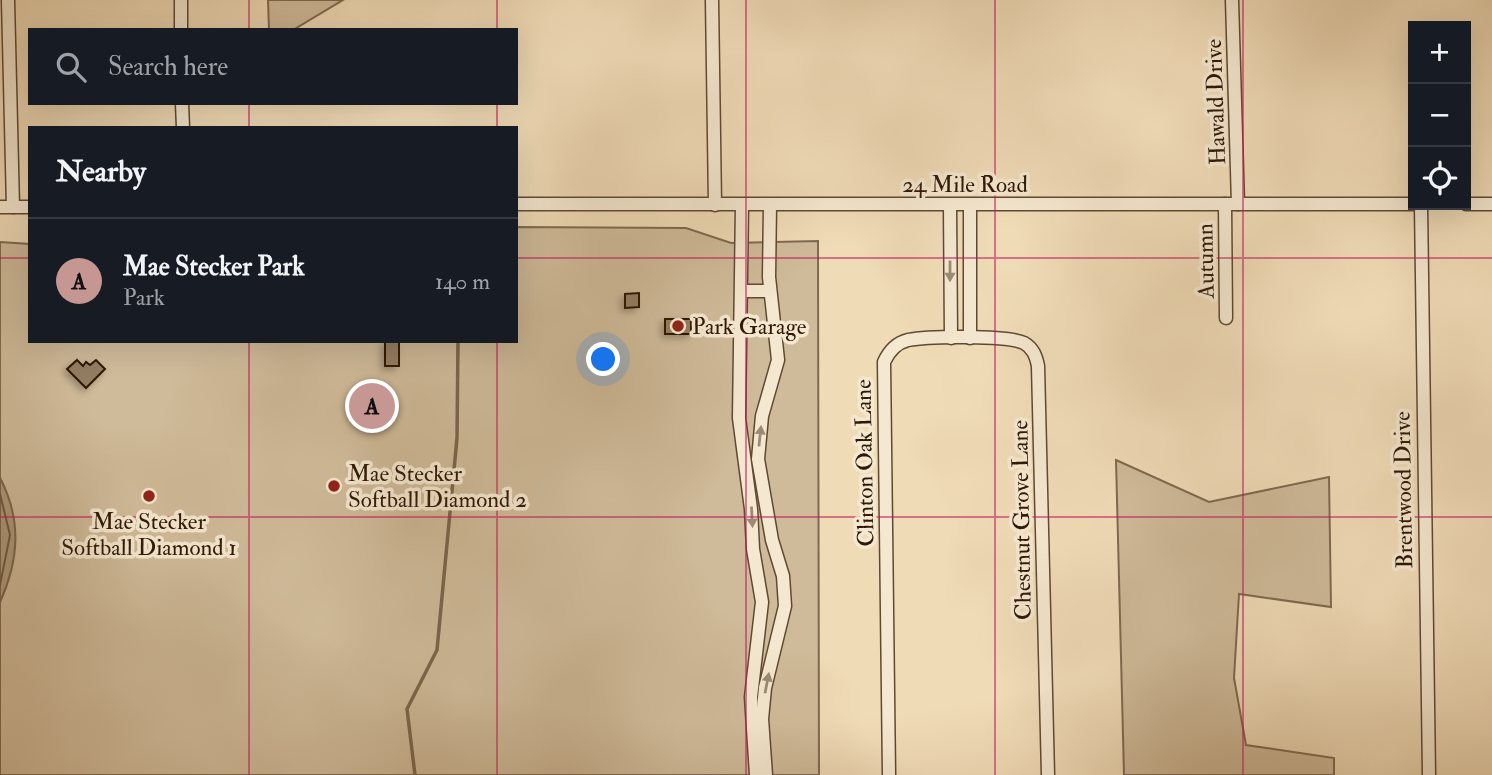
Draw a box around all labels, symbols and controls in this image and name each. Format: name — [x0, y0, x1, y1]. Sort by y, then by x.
map controls — [1408, 21, 1471, 210]
button: + — [1408, 21, 1471, 84]
search box — [28, 28, 518, 105]
street label: Hawald Drive — [1199, 38, 1232, 166]
icon: search — [52, 48, 90, 86]
text: Search here — [108, 51, 228, 83]
button: − — [1408, 84, 1471, 147]
button: locate — [1408, 147, 1471, 210]
text: Nearby — [56, 153, 146, 190]
street label: 24 Mile Road — [902, 170, 1028, 199]
street label: Autumn — [1190, 223, 1221, 300]
text: Mae Stecker Park — [123, 251, 305, 283]
one-way arrow — [945, 261, 956, 283]
text: A — [72, 267, 86, 296]
text: 140 m — [435, 267, 490, 296]
text: Park — [123, 283, 165, 312]
place label: Park Garage — [692, 312, 807, 341]
marker: Park Garage — [670, 318, 686, 334]
your location — [586, 342, 620, 376]
street label: Clinton Oak Lane — [849, 379, 880, 547]
pin: A — [349, 380, 395, 432]
street label: Brentwood Drive — [1388, 411, 1419, 569]
street label: Chestnut Grove Lane — [1005, 419, 1038, 620]
one-way arrow — [755, 425, 766, 447]
place label: Mae Stecker Softball Diamond 2 — [348, 459, 527, 514]
marker: Mae Stecker Softball Diamond 2 — [326, 478, 342, 494]
marker: Mae Stecker Softball Diamond 1 — [141, 488, 157, 504]
one-way arrow — [746, 506, 757, 528]
place label: Mae Stecker Softball Diamond 1 — [61, 507, 237, 562]
one-way arrow — [762, 672, 773, 694]

